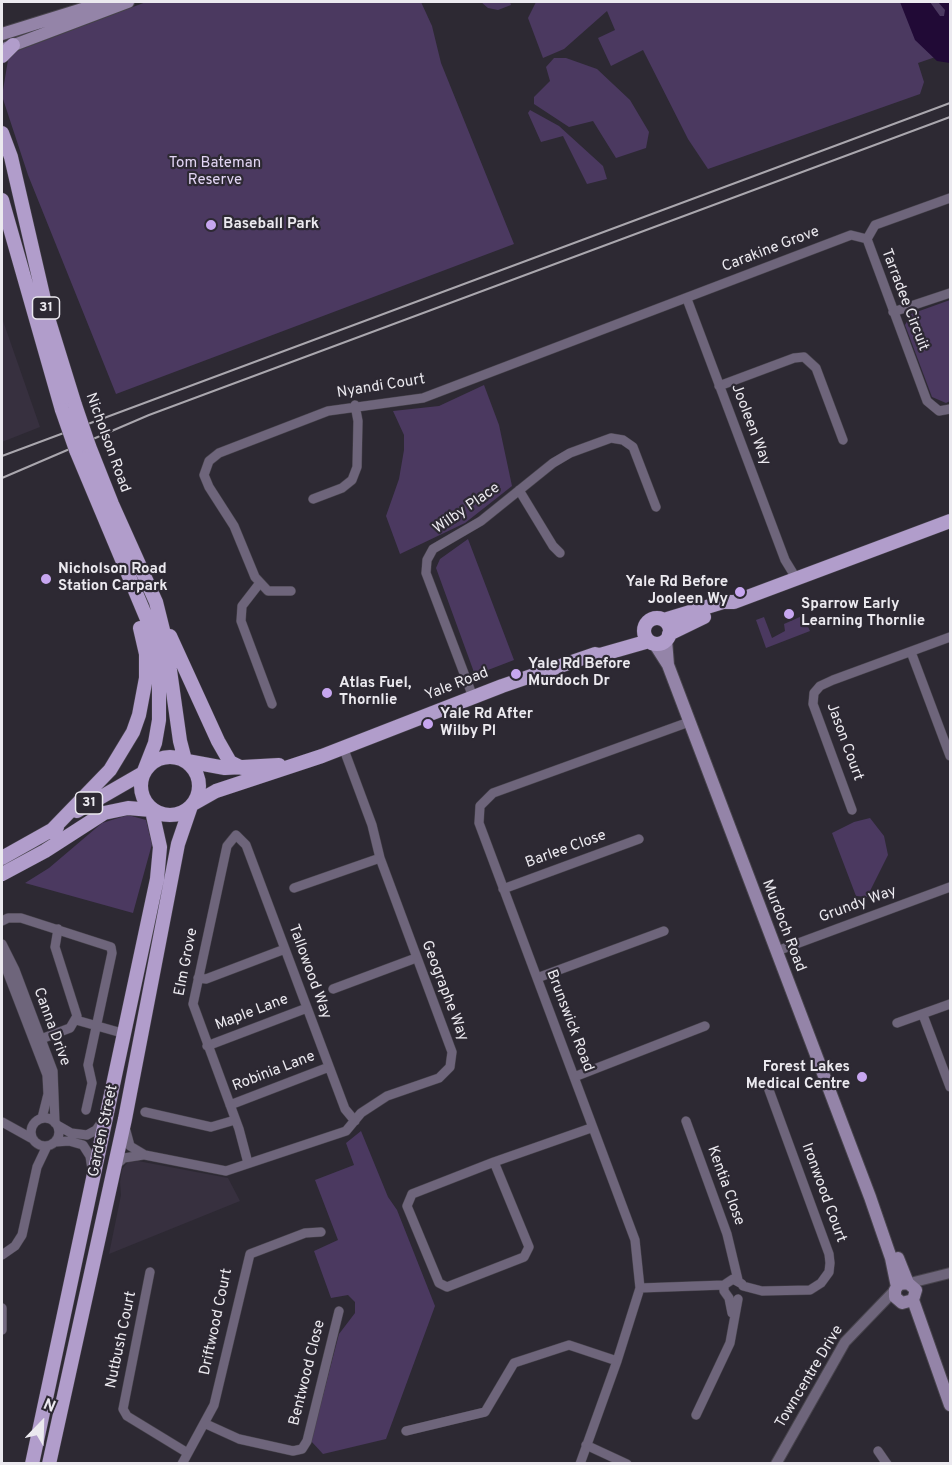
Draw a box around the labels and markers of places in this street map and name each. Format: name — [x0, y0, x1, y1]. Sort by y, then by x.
place label: Baseball Park — [223, 216, 319, 234]
marker: Baseball Park — [204, 218, 218, 232]
place label: Nicholson Road Station Carpark — [58, 561, 168, 596]
marker: Nicholson Road Station Carpark — [39, 572, 53, 586]
place label: Yale Rd Before Jooleen Wy — [625, 574, 728, 609]
marker: Yale Rd Before Jooleen Wy — [733, 585, 747, 599]
place label: Sparrow Early Learning Thornlie — [801, 596, 925, 631]
marker: Sparrow Early Learning Thornlie — [782, 607, 796, 621]
place label: Yale Rd Before Murdoch Dr — [528, 656, 631, 691]
marker: Yale Rd Before Murdoch Dr — [509, 667, 523, 681]
place label: Atlas Fuel, Thornlie — [339, 675, 411, 710]
marker: Atlas Fuel, Thornlie — [320, 686, 334, 700]
place label: Yale Rd After Wilby Pl — [440, 706, 533, 741]
marker: Yale Rd After Wilby Pl — [421, 717, 435, 731]
place label: Forest Lakes Medical Centre — [746, 1059, 850, 1094]
marker: Forest Lakes Medical Centre — [855, 1070, 869, 1084]

